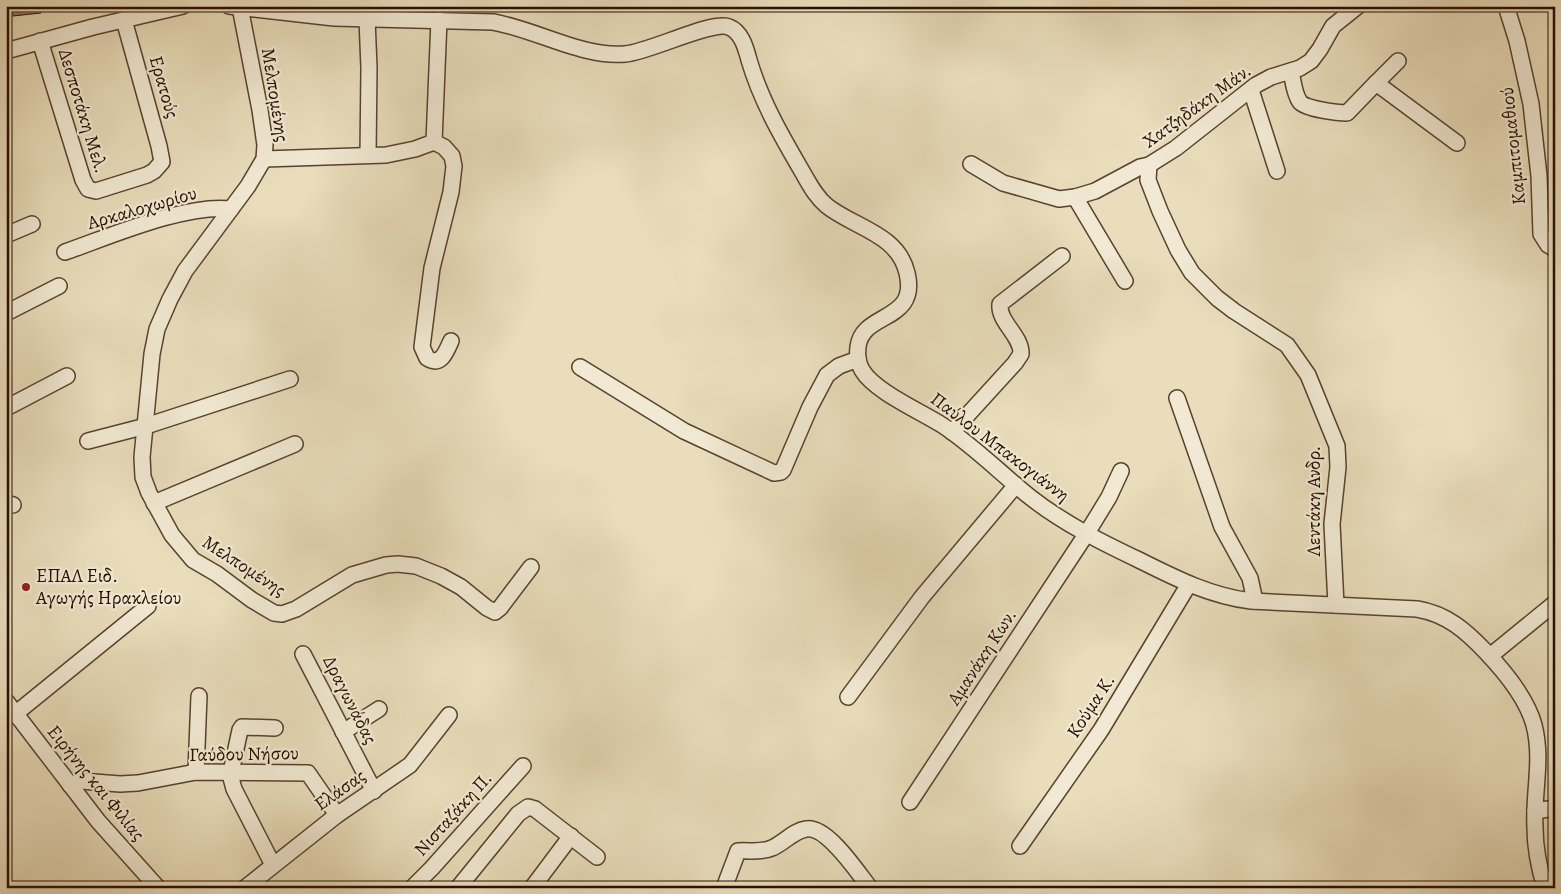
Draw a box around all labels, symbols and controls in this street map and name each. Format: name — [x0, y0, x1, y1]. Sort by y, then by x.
street label: Δεσποτάκη Μελ. — [52, 46, 114, 176]
street label: Μελπομένης — [255, 46, 295, 144]
street label: Ερατούς — [143, 53, 185, 121]
street label: Χατζηδάκη Μάν. — [1137, 58, 1257, 154]
street label: Καμπιτομαθιού — [1494, 86, 1532, 206]
street label: Αρκαλοχωρίου — [83, 180, 200, 236]
street label: Παύλου Μπακογιάννη — [925, 386, 1075, 508]
street label: Λεντάκη Ανδρ. — [1301, 446, 1327, 557]
street label: Μελπομένης — [197, 529, 291, 603]
place label: ΕΠΑΛ Ειδ. Αγωγής Ηρακλείου — [35, 563, 181, 611]
marker: ΕΠΑΛ Ειδ. Αγωγής Ηρακλείου — [20, 581, 32, 593]
street label: Αμανάκη Κων. — [941, 604, 1023, 711]
street label: Δραγωνάδας — [317, 651, 383, 749]
street label: Κούμα Κ. — [1061, 669, 1121, 743]
street label: Ειρήνης και Φιλίας — [41, 720, 151, 847]
street label: Γαύδου Νήσου — [189, 740, 299, 768]
street label: Ελάσας — [309, 763, 371, 817]
street label: Νισταζάκη Π. — [408, 766, 498, 862]

